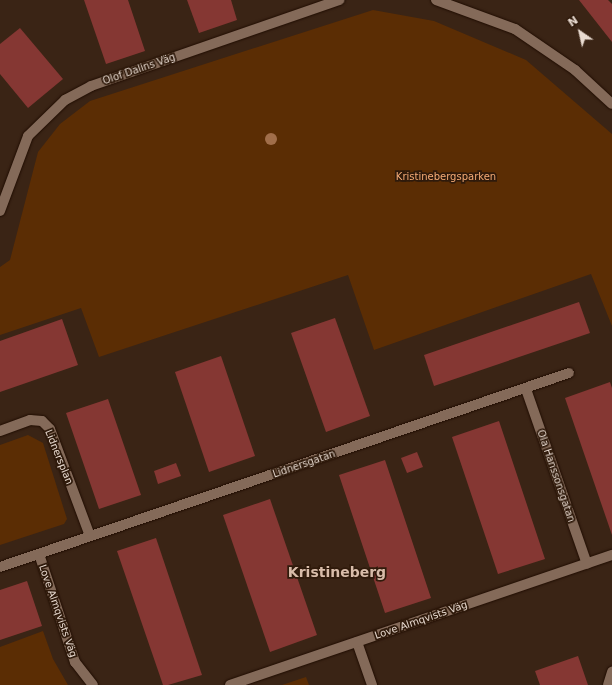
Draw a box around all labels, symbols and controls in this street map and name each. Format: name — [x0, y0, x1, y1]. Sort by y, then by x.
north arrow — [560, 12, 600, 52]
text: N — [566, 14, 580, 30]
street label: Olof Dalins Väg — [101, 51, 177, 87]
park label: Kristinebergsparken — [396, 171, 496, 183]
street label: Lidnersplan — [43, 428, 75, 486]
street label: Ola Hanssonsgatan — [535, 428, 577, 524]
street label: Lidnersgatan — [271, 448, 337, 480]
street label: Love Almqvists Väg — [36, 563, 80, 659]
district label: Kristineberg — [288, 564, 386, 580]
street label: Love Almqvists Väg — [373, 598, 469, 642]

